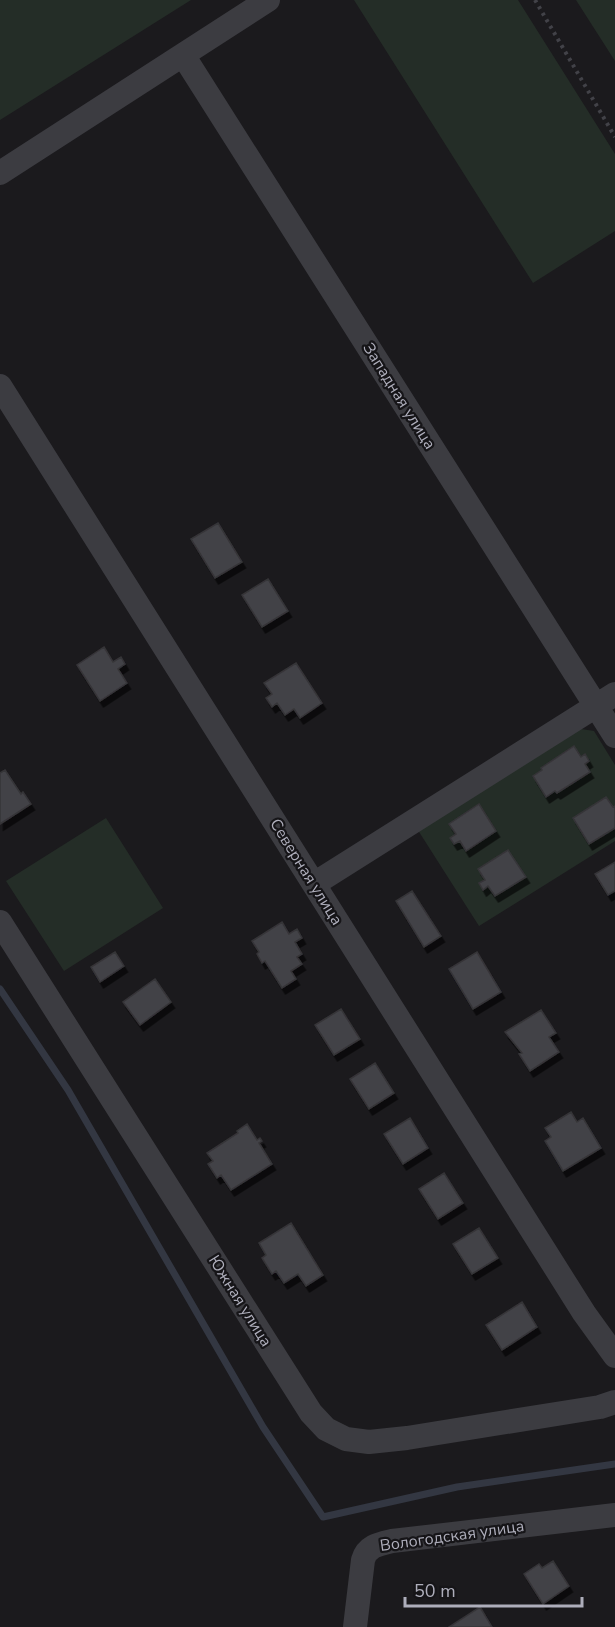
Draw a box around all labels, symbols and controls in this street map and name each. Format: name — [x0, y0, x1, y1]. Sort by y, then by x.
street label: Западная улица — [357, 339, 441, 453]
street label: Северная улица — [264, 815, 348, 929]
street label: Южная улица — [203, 1251, 277, 1351]
street label: Вологодская улица — [378, 1515, 526, 1557]
scale bar — [405, 1570, 582, 1608]
text: 50 m — [414, 1579, 456, 1603]

